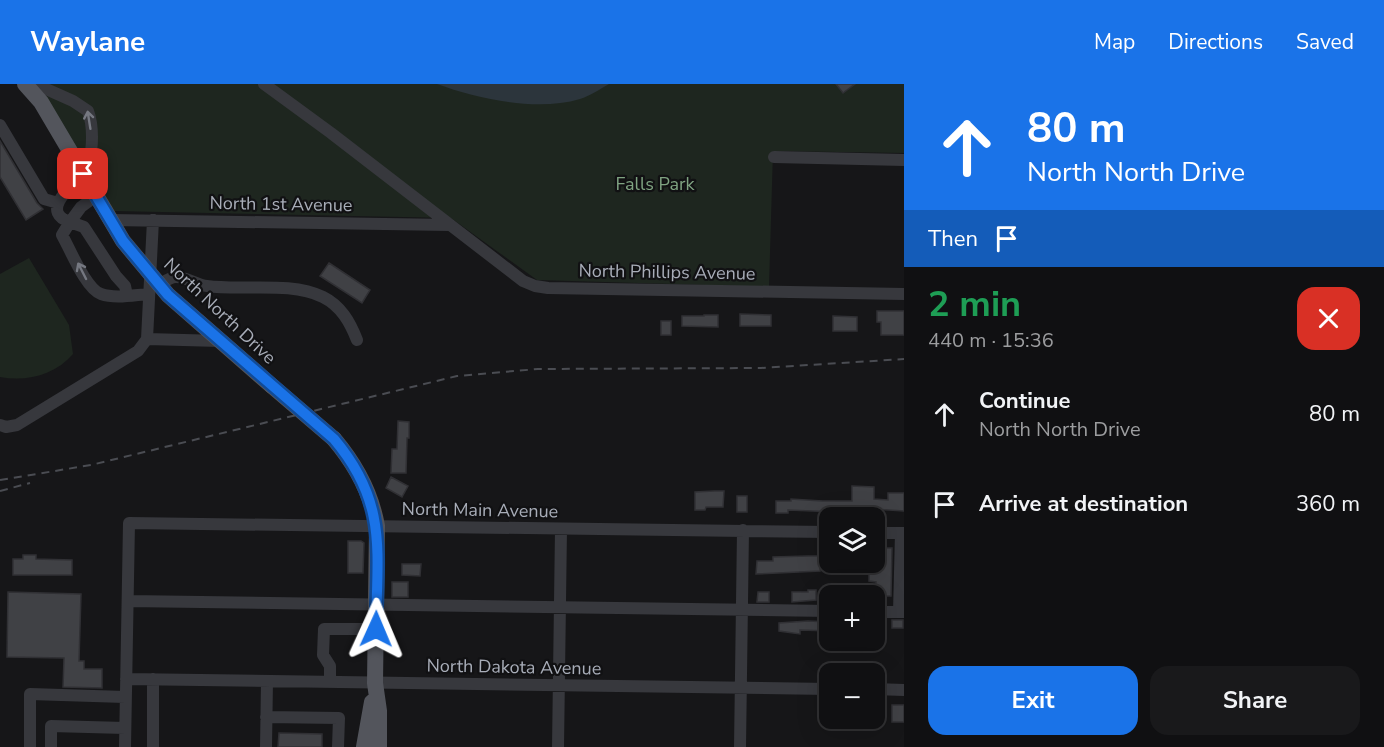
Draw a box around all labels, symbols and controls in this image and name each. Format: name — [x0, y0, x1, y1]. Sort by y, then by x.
text: Waylane — [30, 23, 145, 61]
text: Map — [1094, 28, 1135, 56]
text: Directions — [1168, 28, 1263, 56]
text: Saved — [1296, 28, 1354, 56]
text: 80 m — [1027, 100, 1126, 157]
icon: ahead — [928, 108, 1006, 186]
one-way arrow — [83, 111, 94, 130]
pin — [57, 148, 108, 199]
text: North North Drive — [1027, 154, 1245, 191]
icon: arrive — [66, 157, 99, 190]
park label: Falls Park — [616, 172, 695, 196]
street label: North 1st Avenue — [209, 191, 353, 217]
icon: arrive — [990, 222, 1023, 255]
text: Then — [928, 224, 978, 254]
street label: North North Drive — [159, 253, 281, 369]
street label: North Phillips Avenue — [578, 258, 756, 286]
one-way arrow — [76, 263, 87, 281]
text: 2 min — [928, 280, 1021, 329]
button: close — [1297, 287, 1360, 350]
text: 440 m · 15:36 — [928, 327, 1054, 354]
text: Continue — [979, 386, 1070, 416]
icon: ahead — [928, 398, 961, 431]
text: 80 m — [1309, 399, 1360, 429]
text: North North Drive — [979, 416, 1141, 443]
icon: arrive — [928, 488, 961, 521]
text: Arrive at destination — [979, 489, 1188, 519]
text: 360 m — [1296, 489, 1360, 519]
street label: North Main Avenue — [401, 497, 559, 523]
map controls — [819, 507, 885, 729]
button: layers — [819, 507, 885, 573]
button: + — [819, 585, 885, 651]
position arrow — [344, 597, 408, 661]
street label: North Dakota Avenue — [426, 653, 602, 681]
button: − — [819, 663, 885, 729]
button: Exit — [928, 666, 1138, 735]
button: Share — [1150, 666, 1360, 735]

